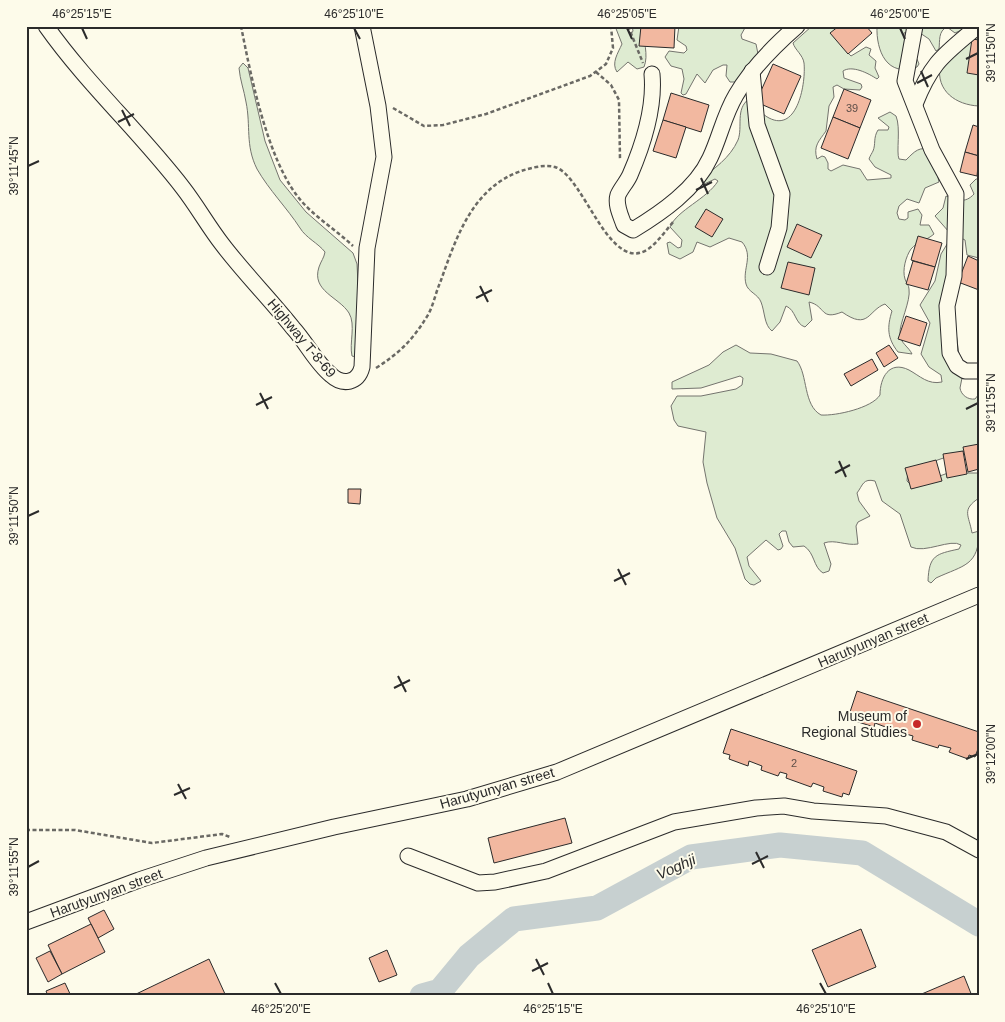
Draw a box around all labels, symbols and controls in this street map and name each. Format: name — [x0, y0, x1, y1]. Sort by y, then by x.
text: 46°25'15"E — [52, 7, 112, 21]
text: 46°25'10"E — [324, 7, 384, 21]
text: 46°25'05"E — [597, 7, 657, 21]
text: 46°25'00"E — [870, 7, 930, 21]
text: 39°11'50"N — [984, 23, 998, 83]
house number: 39 — [846, 102, 858, 114]
text: 39°11'45"N — [7, 136, 21, 196]
street label: Highway T-8-69 — [264, 295, 340, 381]
text: 39°11'55"N — [984, 373, 998, 433]
text: 39°11'50"N — [7, 486, 21, 546]
street label: Harutyunyan street — [815, 609, 931, 670]
place label: Museum of Regional Studies — [801, 708, 907, 740]
marker: Museum of Regional Studies — [911, 718, 923, 730]
text: 39°12'00"N — [984, 724, 998, 784]
house number: 2 — [791, 757, 797, 769]
street label: Harutyunyan street — [438, 764, 556, 812]
text: 39°11'55"N — [7, 837, 21, 897]
water label: Voghji — [654, 850, 699, 883]
street label: Harutyunyan street — [48, 865, 164, 921]
text: 46°25'20"E — [251, 1002, 311, 1016]
text: 46°25'15"E — [523, 1002, 583, 1016]
text: 46°25'10"E — [796, 1002, 856, 1016]

